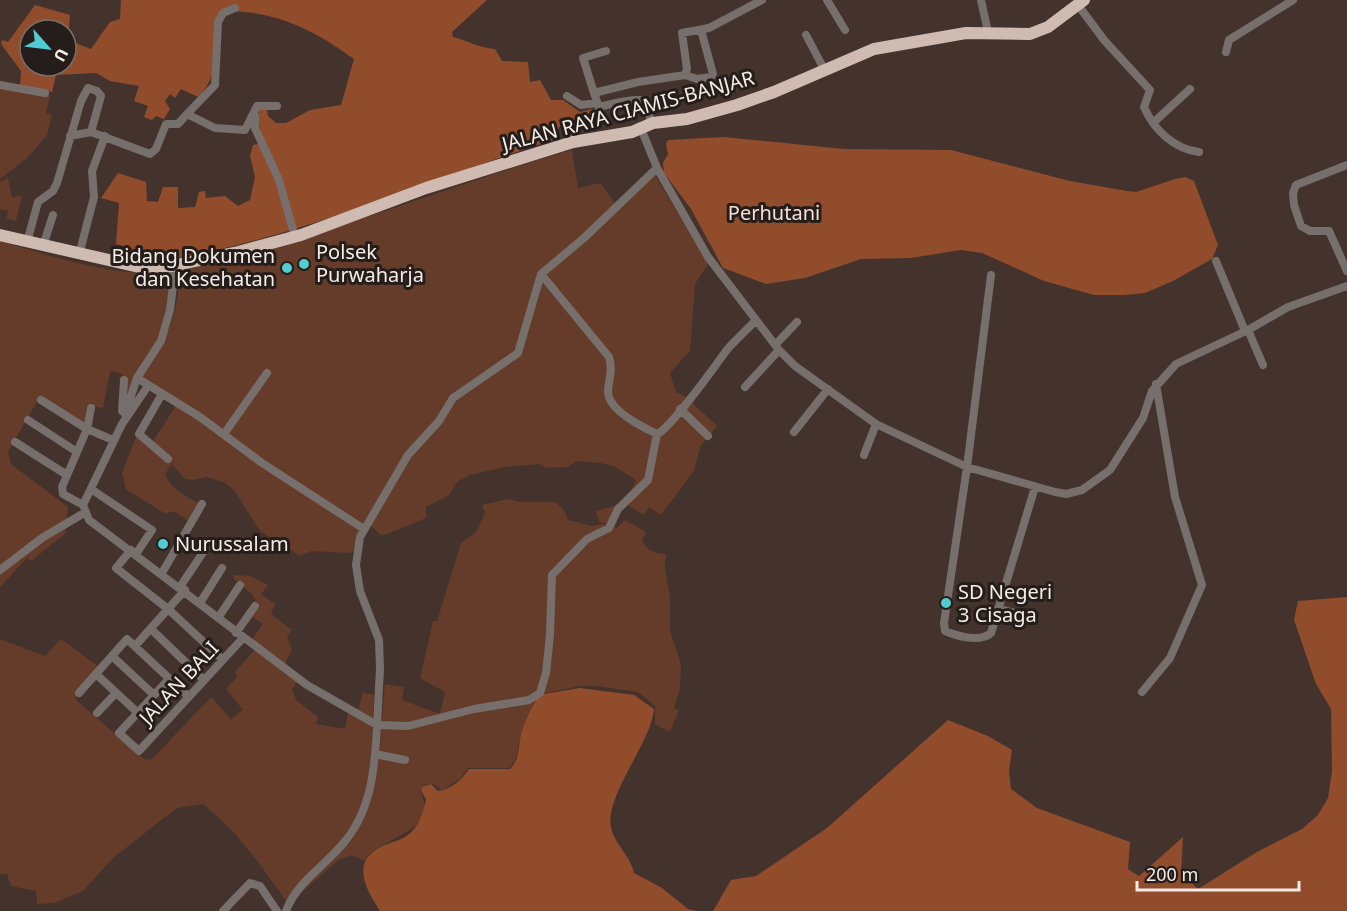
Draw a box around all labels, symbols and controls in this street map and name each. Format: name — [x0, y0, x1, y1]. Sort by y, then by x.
north arrow — [18, 18, 78, 78]
text: U — [49, 45, 74, 66]
street label: JALAN RAYA CIAMIS-BANJAR — [497, 64, 758, 158]
park label: Perhutani — [728, 199, 820, 226]
place label: Polsek Purwaharja — [316, 238, 424, 288]
place label: Bidang Dokumen dan Kesehatan — [111, 242, 275, 292]
marker: Polsek Purwaharja — [297, 257, 311, 271]
marker: Bidang Dokumen dan Kesehatan — [280, 261, 294, 275]
place label: Nurussalam — [175, 530, 289, 557]
marker: Nurussalam — [156, 537, 170, 551]
place label: SD Negeri 3 Cisaga — [958, 578, 1052, 628]
marker: SD Negeri 3 Cisaga — [939, 596, 953, 610]
street label: JALAN BALI — [132, 635, 224, 732]
scale bar — [1137, 854, 1299, 892]
text: 200 m — [1146, 862, 1198, 886]

